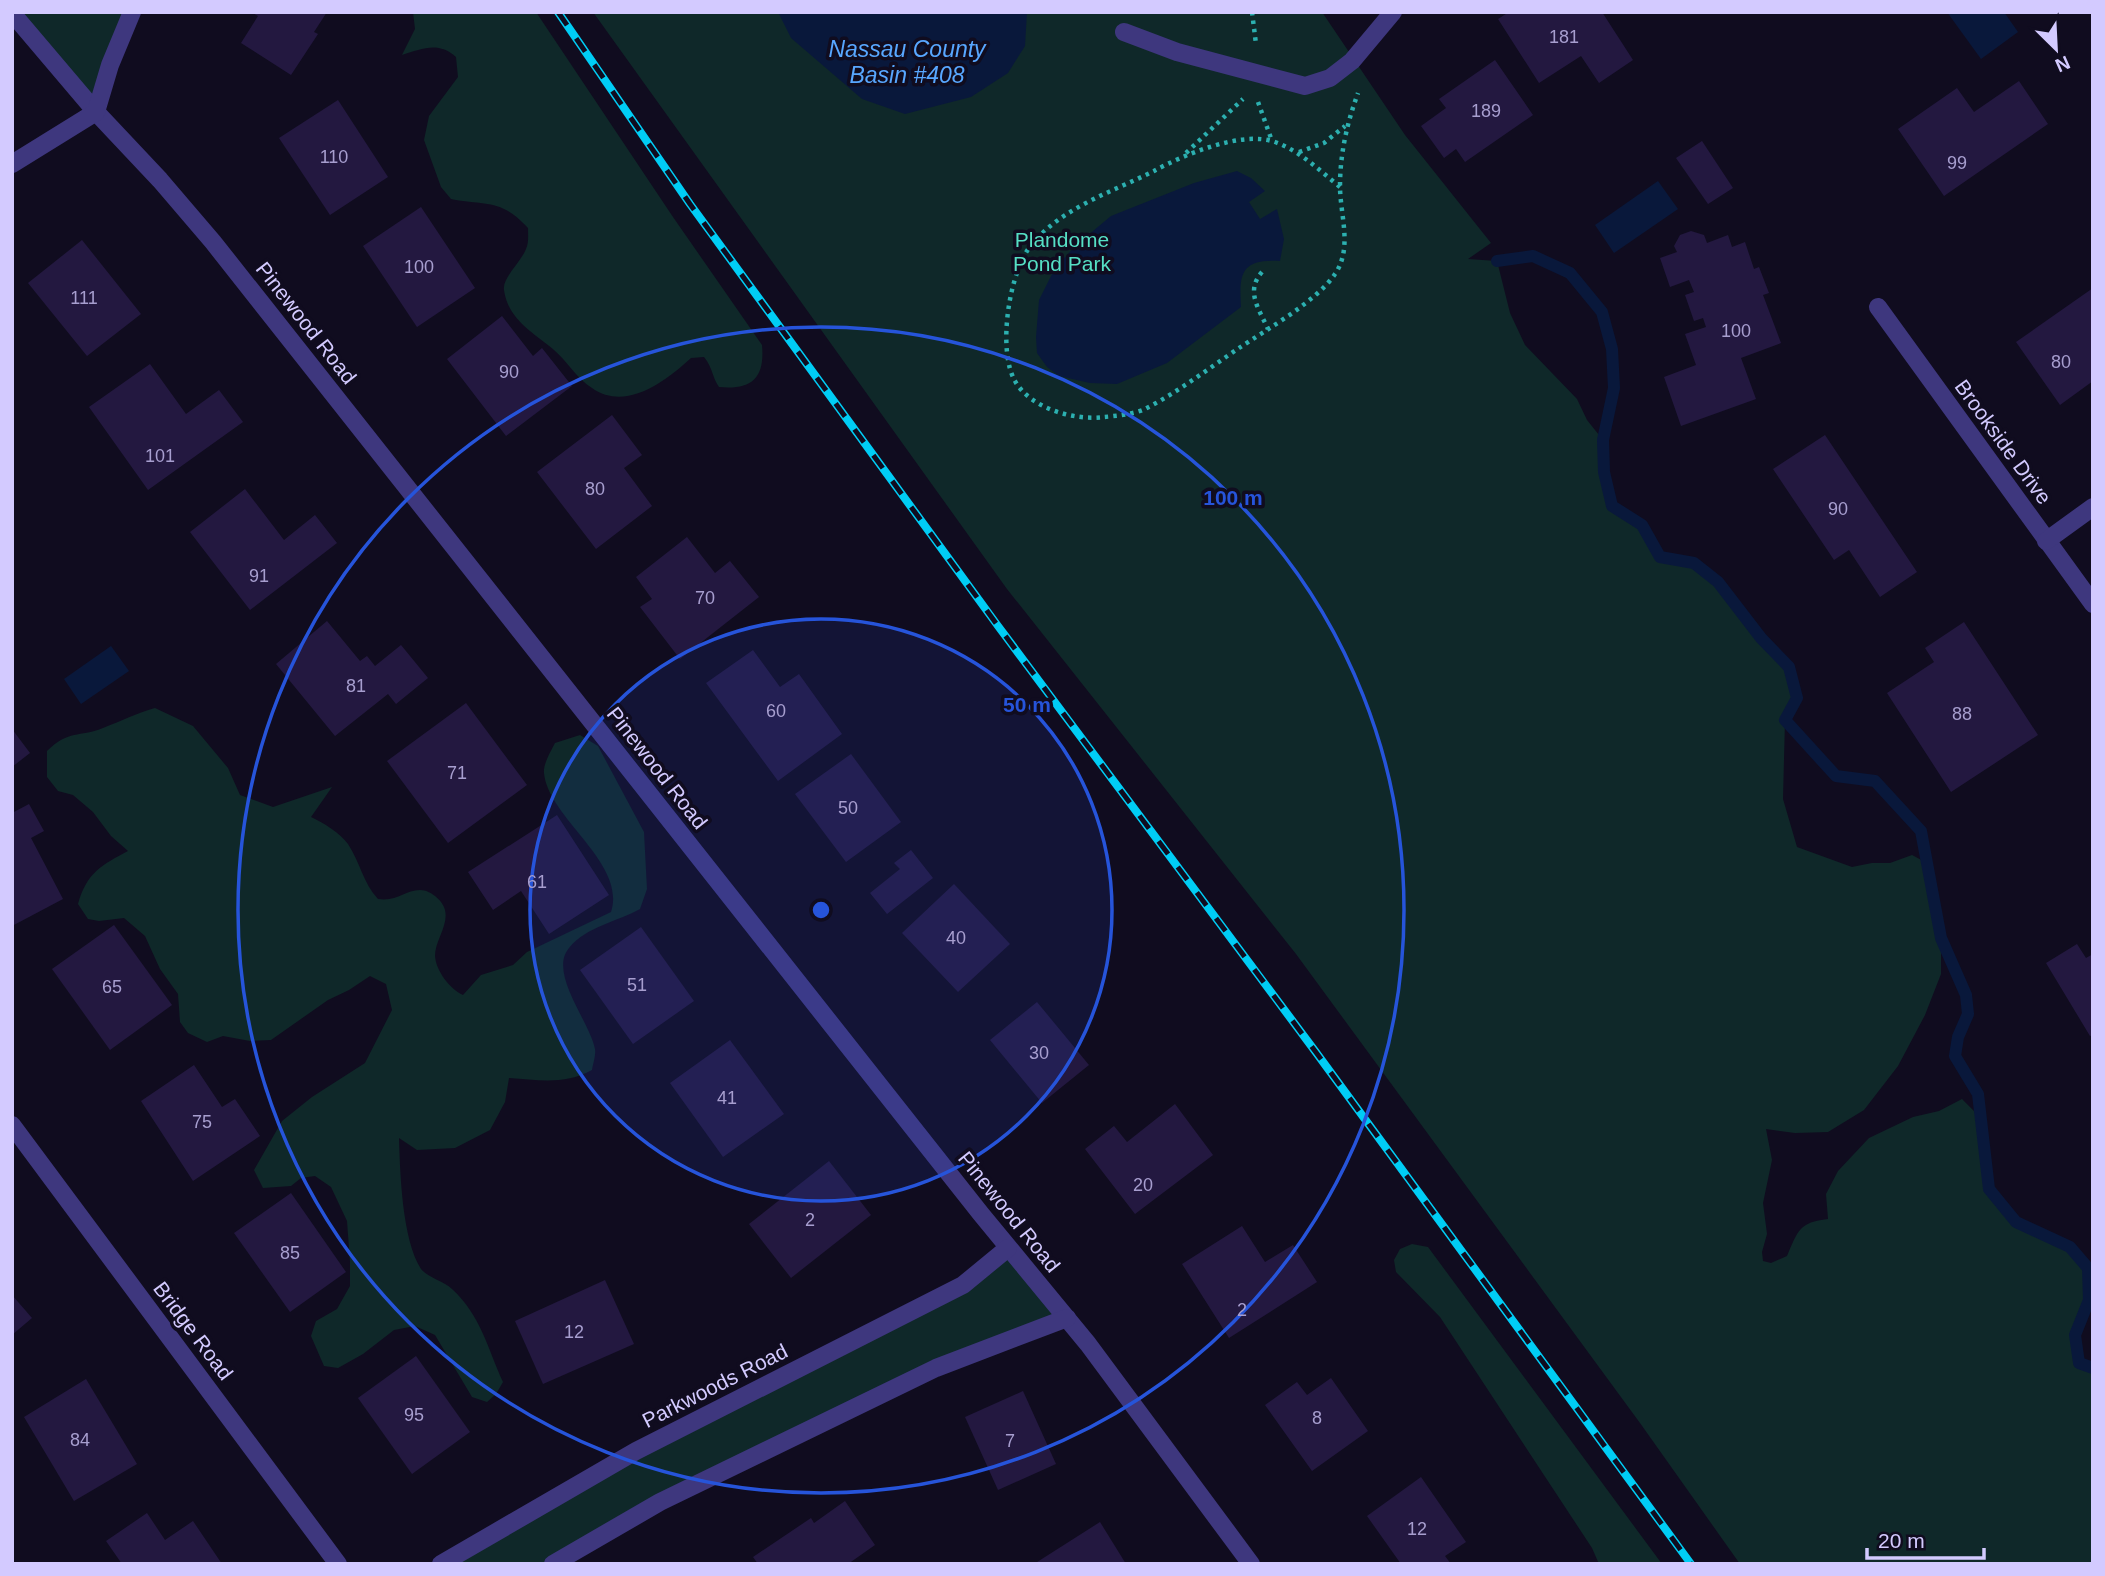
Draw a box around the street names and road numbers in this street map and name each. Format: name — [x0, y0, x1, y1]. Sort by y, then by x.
street label: Pinewood Road — [252, 257, 361, 388]
street label: Brookside Drive — [1951, 375, 2056, 508]
street label: Pinewood Road — [603, 702, 712, 833]
street label: Pinewood Road — [954, 1147, 1065, 1277]
street label: Bridge Road — [149, 1277, 238, 1384]
street label: Parkwoods Road — [638, 1339, 791, 1432]

